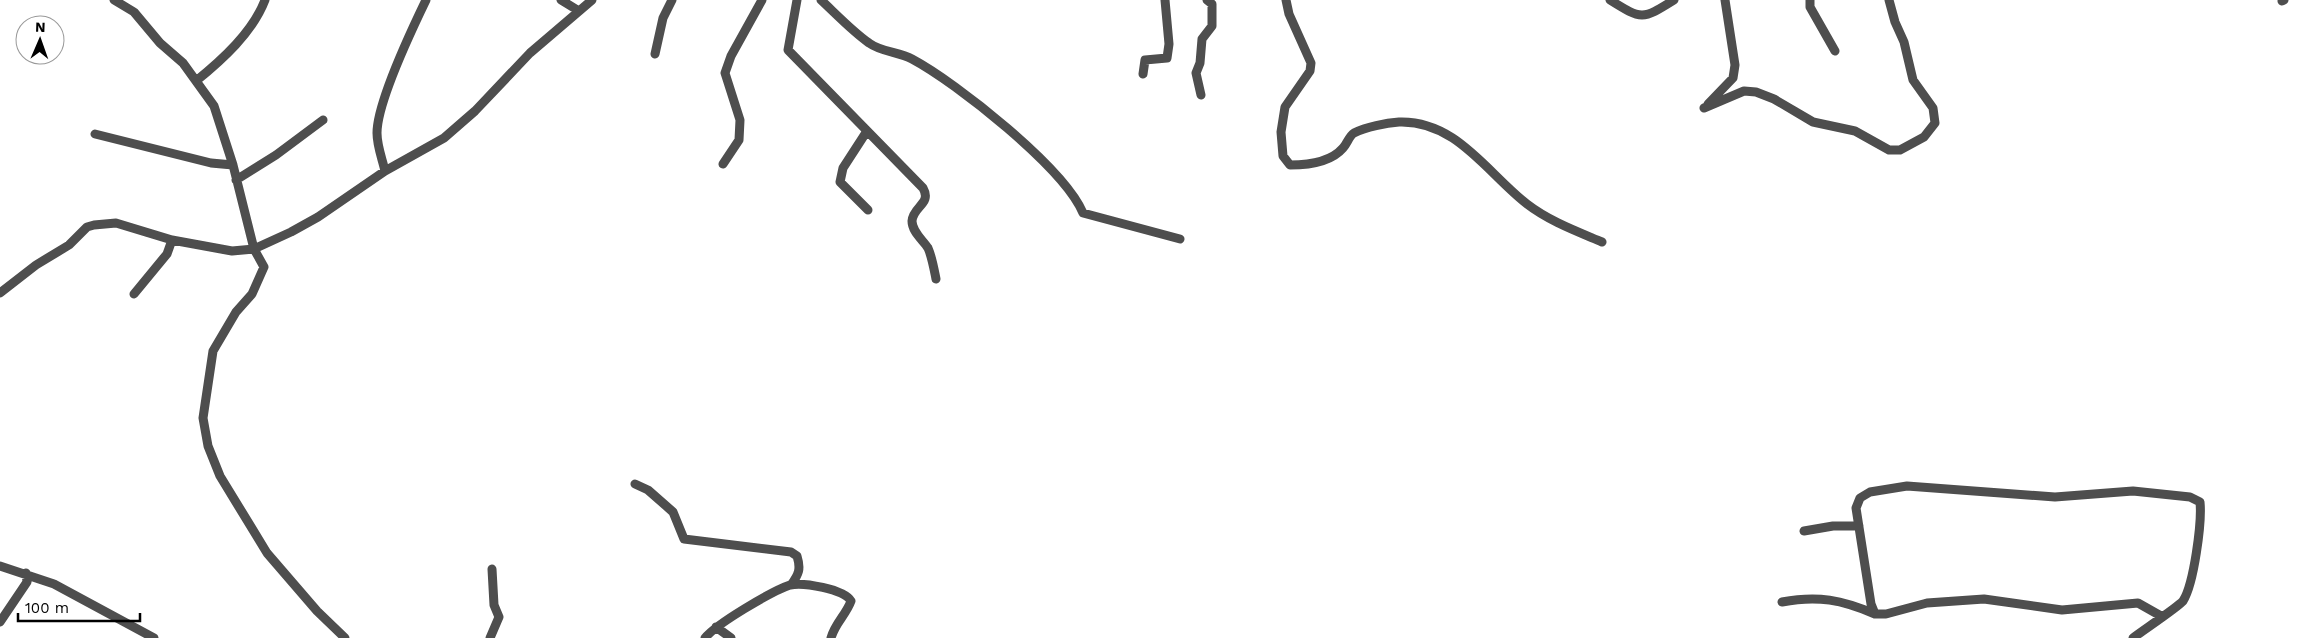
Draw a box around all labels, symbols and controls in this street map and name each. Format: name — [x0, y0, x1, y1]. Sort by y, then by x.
north arrow — [15, 15, 65, 65]
text: N — [35, 19, 46, 35]
scale bar — [18, 590, 140, 622]
text: 100 m — [25, 599, 69, 617]

